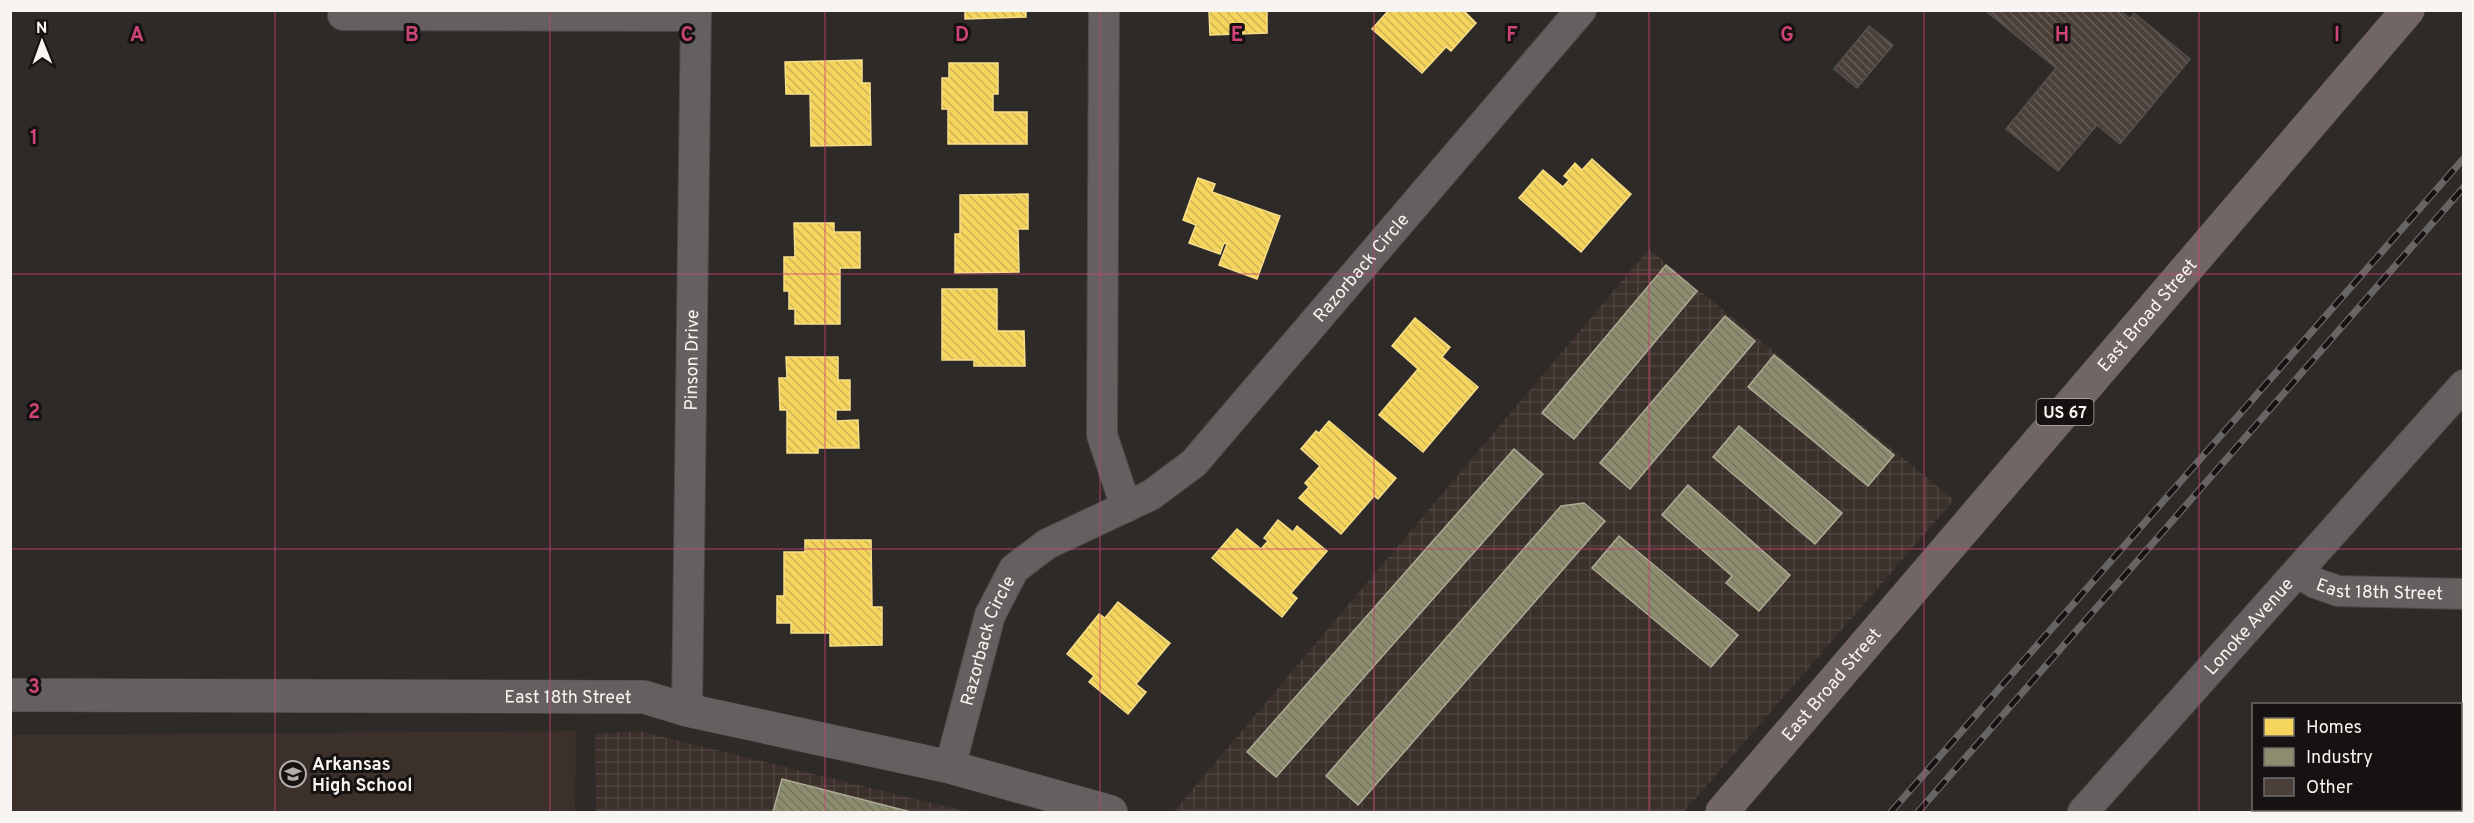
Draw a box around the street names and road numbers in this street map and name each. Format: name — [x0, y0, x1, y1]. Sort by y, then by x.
street label: Razorback Circle — [1309, 209, 1415, 328]
street label: East Broad Street — [2093, 255, 2203, 377]
street label: Pinson Drive — [681, 309, 705, 411]
road number: US 67 — [2036, 399, 2094, 425]
street label: Razorback Circle — [957, 572, 1021, 709]
street label: Lonoke Avenue — [2200, 574, 2299, 681]
street label: East 18th Street — [2313, 574, 2443, 606]
street label: East Broad Street — [1777, 624, 1887, 747]
street label: East 18th Street — [504, 687, 632, 710]

